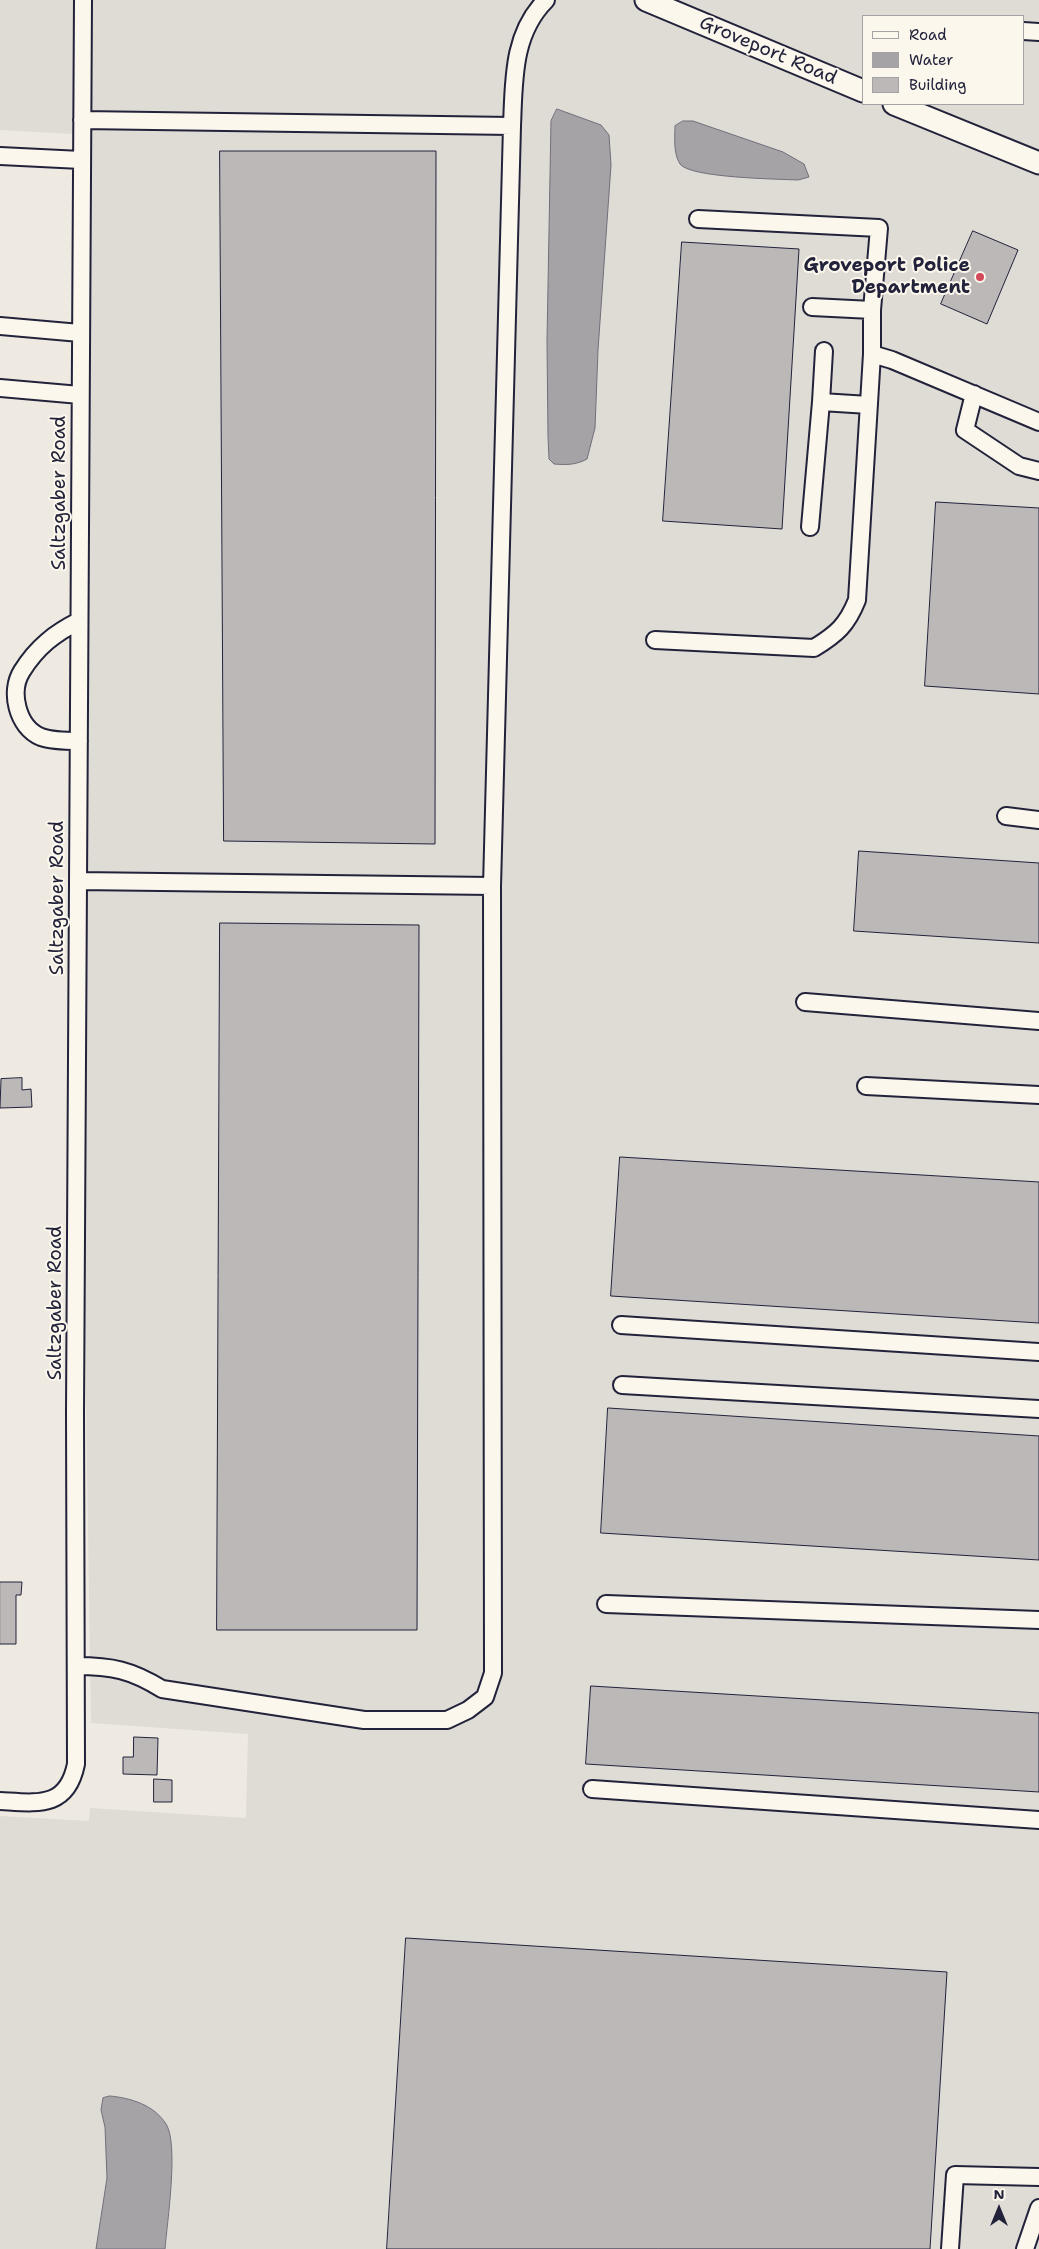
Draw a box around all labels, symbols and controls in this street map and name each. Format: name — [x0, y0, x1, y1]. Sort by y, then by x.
street label: Groveport Road — [696, 12, 840, 90]
legend — [862, 15, 1024, 105]
text: Road — [909, 25, 947, 45]
text: Water — [909, 50, 953, 70]
text: Building — [909, 75, 966, 95]
place label: Groveport Police Department — [803, 255, 970, 299]
marker: Groveport Police Department — [974, 271, 986, 283]
street label: Saltzgaber Road — [49, 416, 71, 570]
street label: Saltzgaber Road — [47, 821, 69, 975]
street label: Saltzgaber Road — [45, 1226, 67, 1380]
north arrow — [974, 2184, 1024, 2234]
text: N — [993, 2185, 1005, 2203]

